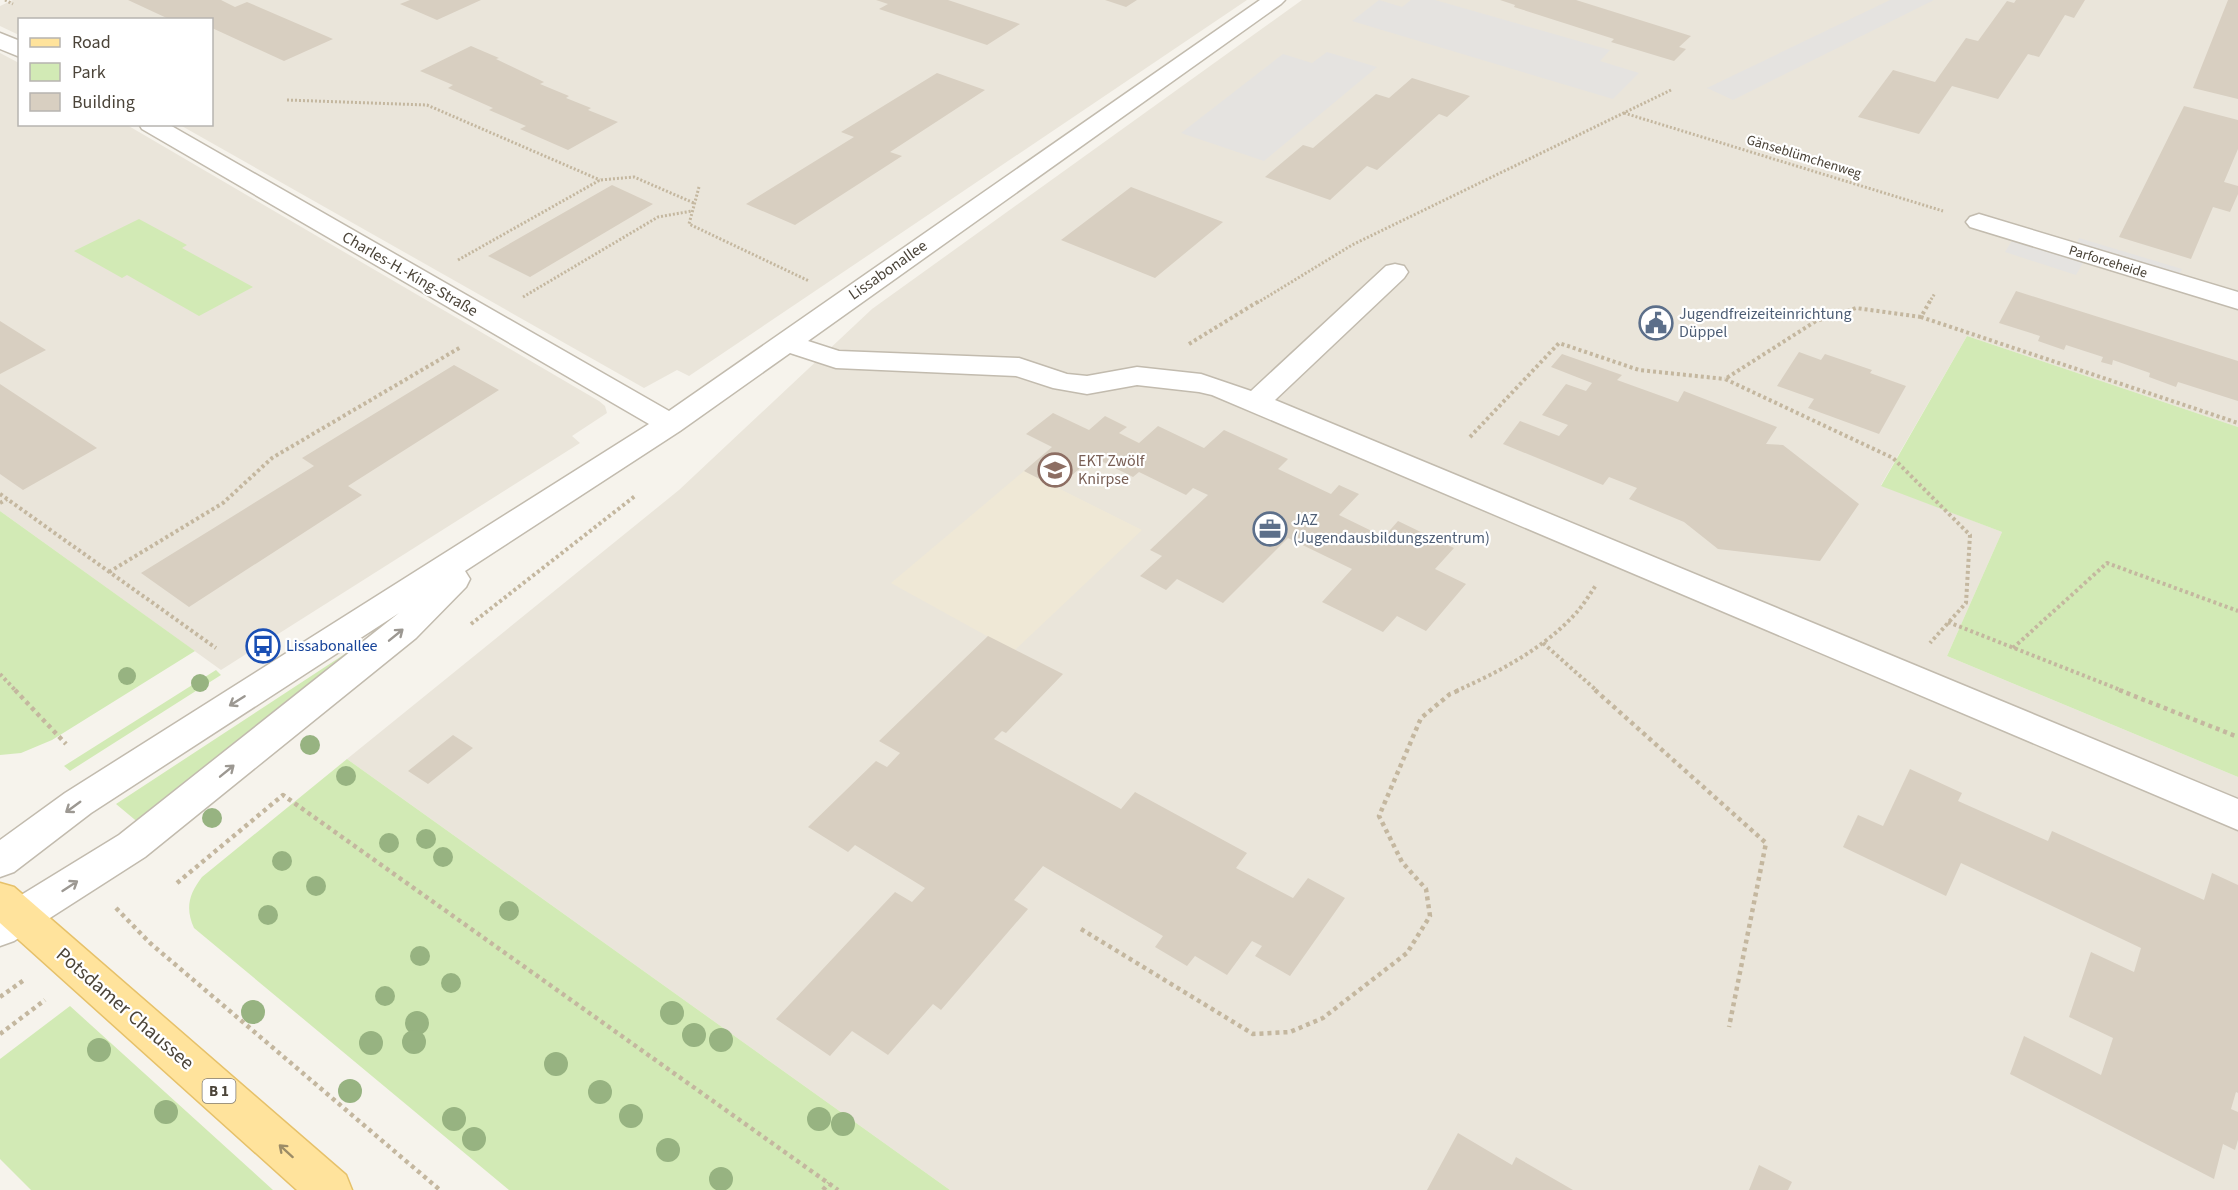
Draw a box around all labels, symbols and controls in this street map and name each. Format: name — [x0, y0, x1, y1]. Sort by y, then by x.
legend — [18, 18, 213, 126]
text: Road — [72, 30, 111, 55]
text: Park — [72, 60, 106, 85]
text: Building — [72, 90, 135, 115]
street label: Gänseblümchenweg — [1744, 130, 1864, 184]
street label: Charles-H.-King-Straße — [338, 226, 482, 322]
street label: Lissabonallee — [844, 235, 932, 305]
street label: Parforceheide — [2066, 241, 2150, 283]
place label: Jugendfreizeiteinrichtung Düppel — [1679, 303, 1851, 343]
public building icon: Jugendfreizeiteinrichtung Düppel — [1638, 305, 1674, 341]
place label: EKT Zwölf Knirpse — [1078, 450, 1146, 490]
school or university icon: EKT Zwölf Knirpse — [1037, 452, 1073, 488]
place label: JAZ (Jugendausbildungszentrum) — [1293, 509, 1490, 549]
office icon: JAZ (Jugendausbildungszentrum) — [1252, 511, 1288, 547]
bus stop icon: Lissabonallee — [245, 628, 281, 664]
one-way arrow — [388, 628, 403, 642]
place label: Lissabonallee — [286, 635, 378, 657]
one-way arrow — [229, 696, 246, 708]
one-way arrow — [219, 764, 235, 777]
one-way arrow — [66, 800, 82, 813]
one-way arrow — [62, 880, 79, 893]
street label: Potsdamer Chaussee — [50, 941, 200, 1077]
road number: B 1 — [202, 1079, 236, 1103]
one-way arrow — [279, 1144, 294, 1158]

